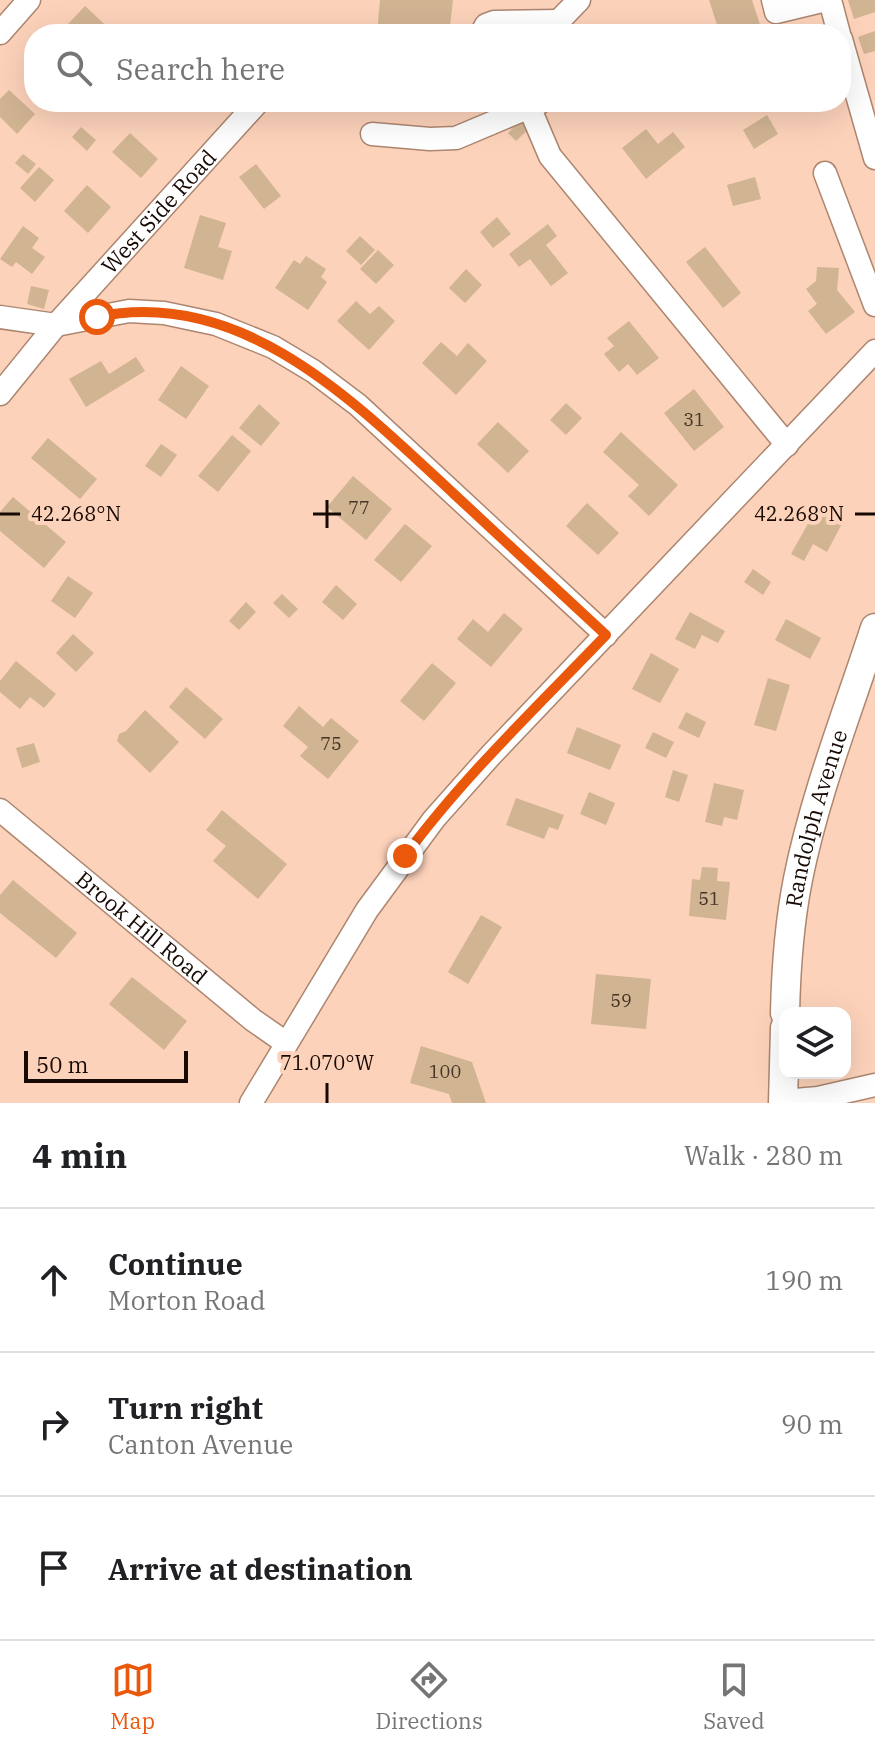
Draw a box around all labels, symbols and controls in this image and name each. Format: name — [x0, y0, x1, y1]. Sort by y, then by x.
search box — [24, 24, 851, 112]
icon: search — [52, 46, 96, 90]
text: Search here — [116, 49, 285, 88]
street label: West Side Road — [95, 143, 222, 280]
route start — [79, 299, 115, 335]
house number: 31 — [683, 408, 705, 431]
house number: 77 — [348, 496, 370, 519]
text: 42.268°N — [31, 500, 121, 527]
text: 42.268°N — [754, 500, 844, 527]
street label: Randolph Avenue — [778, 726, 854, 909]
house number: 75 — [320, 732, 342, 755]
route end — [387, 838, 423, 874]
street label: Brook Hill Road — [70, 864, 214, 990]
house number: 51 — [698, 887, 720, 910]
house number: 59 — [610, 989, 632, 1012]
map controls — [779, 1007, 851, 1079]
button: layers — [779, 1007, 851, 1079]
scale bar — [24, 1047, 188, 1083]
text: 71.070°W — [280, 1049, 374, 1076]
text: 50 m — [36, 1050, 88, 1079]
house number: 100 — [429, 1060, 461, 1083]
text: 4 min — [32, 1133, 127, 1177]
text: Walk · 280 m — [684, 1138, 843, 1172]
text: Continue — [108, 1244, 243, 1283]
icon: ahead — [32, 1258, 76, 1302]
text: 190 m — [765, 1263, 843, 1297]
text: Morton Road — [108, 1283, 266, 1317]
text: Turn right — [108, 1388, 263, 1427]
icon: right — [32, 1402, 76, 1446]
text: 90 m — [781, 1407, 843, 1441]
text: Canton Avenue — [108, 1427, 293, 1461]
icon: arrive — [32, 1546, 76, 1590]
text: Arrive at destination — [108, 1549, 413, 1588]
tab: Map — [110, 1658, 155, 1735]
tab: Directions — [375, 1658, 483, 1735]
tab: Saved — [703, 1658, 765, 1735]

